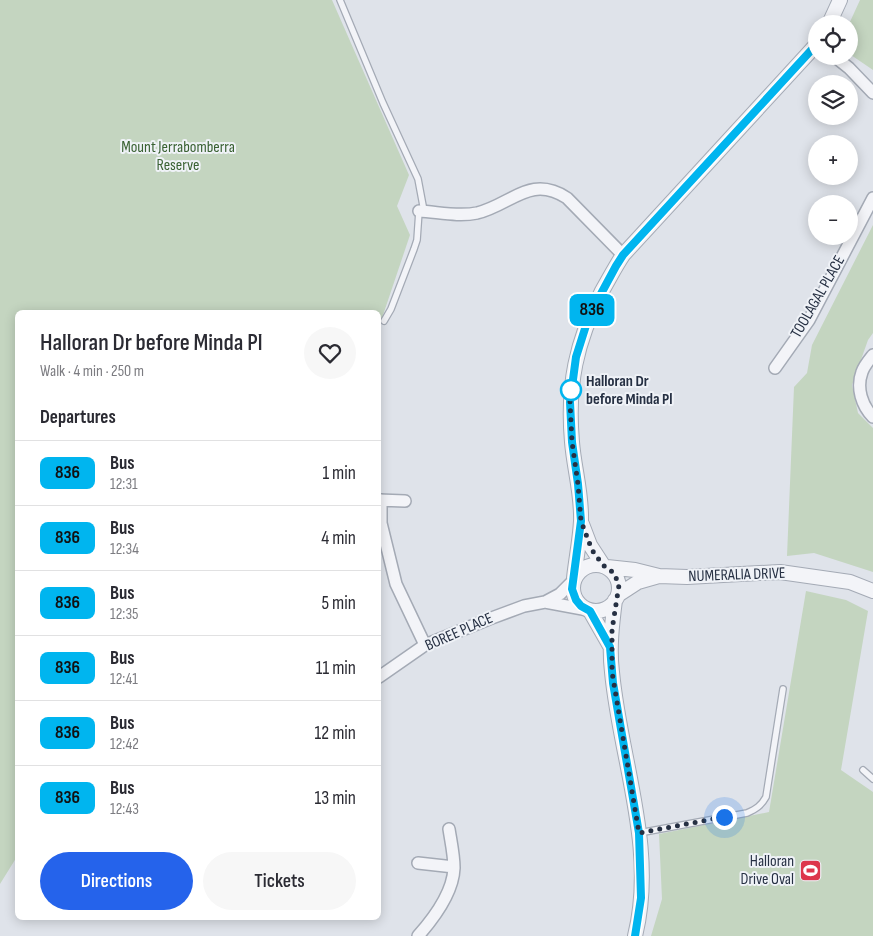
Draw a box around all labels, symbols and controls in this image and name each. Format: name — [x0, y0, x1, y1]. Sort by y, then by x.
map controls — [808, 15, 858, 245]
button: locate — [808, 15, 858, 65]
button: layers — [808, 75, 858, 125]
button: + — [808, 135, 858, 185]
park label: Mount Jerrabomberra Reserve — [121, 138, 235, 175]
button: − — [808, 195, 858, 245]
street label: TOOLAGAL PLACE — [787, 252, 849, 342]
line badge: 836 — [563, 294, 621, 326]
text: 836 — [579, 299, 605, 320]
button: heart — [304, 327, 356, 379]
text: Halloran Dr before Minda Pl — [40, 328, 262, 357]
text: Walk · 4 min · 250 m — [40, 362, 144, 381]
place label: Halloran Dr before Minda Pl — [586, 372, 673, 409]
marker: Halloran Dr before Minda Pl — [560, 379, 582, 401]
text: Departures — [40, 406, 116, 429]
text: Bus — [110, 452, 135, 475]
text: 836 — [55, 462, 80, 483]
text: 1 min — [322, 462, 356, 485]
text: 12:31 — [110, 475, 138, 494]
text: Bus — [110, 517, 135, 540]
text: 836 — [55, 527, 80, 548]
text: 4 min — [321, 527, 356, 550]
text: 12:34 — [110, 540, 139, 559]
street label: NUMERALIA DRIVE — [688, 564, 786, 586]
text: Bus — [110, 582, 135, 605]
text: 836 — [55, 592, 80, 613]
text: 5 min — [321, 592, 356, 615]
text: 12:35 — [110, 605, 139, 624]
street label: BOREE PLACE — [422, 609, 496, 655]
text: Bus — [110, 647, 135, 670]
text: 836 — [55, 657, 80, 678]
text: 11 min — [316, 657, 356, 680]
text: 12:41 — [110, 670, 138, 689]
text: Bus — [110, 712, 135, 735]
text: 836 — [55, 722, 80, 743]
text: 12 min — [314, 722, 356, 745]
text: 12:42 — [110, 735, 139, 754]
text: Bus — [110, 777, 135, 800]
text: 836 — [55, 787, 80, 808]
text: 13 min — [315, 787, 356, 810]
text: 12:43 — [110, 800, 139, 819]
your location — [712, 805, 737, 830]
button: Directions — [40, 852, 193, 910]
button: Tickets — [203, 852, 356, 910]
place label: Halloran Drive Oval — [741, 852, 794, 889]
sports icon: Halloran Drive Oval — [798, 858, 822, 882]

